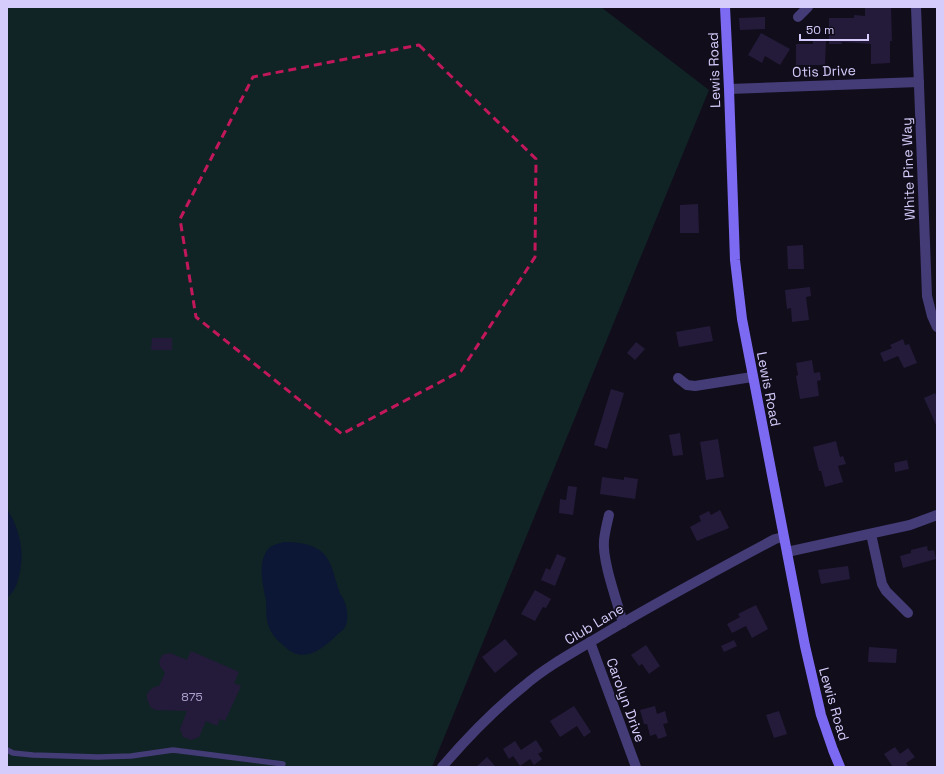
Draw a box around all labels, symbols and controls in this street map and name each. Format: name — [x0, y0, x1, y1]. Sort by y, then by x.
scale bar — [800, 16, 868, 42]
text: 50 m — [806, 22, 834, 38]
street label: Lewis Road — [704, 32, 724, 108]
street label: Otis Drive — [792, 61, 856, 81]
street label: White Pine Way — [897, 117, 919, 221]
street label: Lewis Road — [753, 350, 785, 428]
street label: Club Lane — [561, 599, 627, 649]
street label: Carolyn Drive — [602, 655, 650, 745]
street label: Lewis Road — [815, 665, 853, 743]
house number: 875 — [181, 689, 203, 705]

